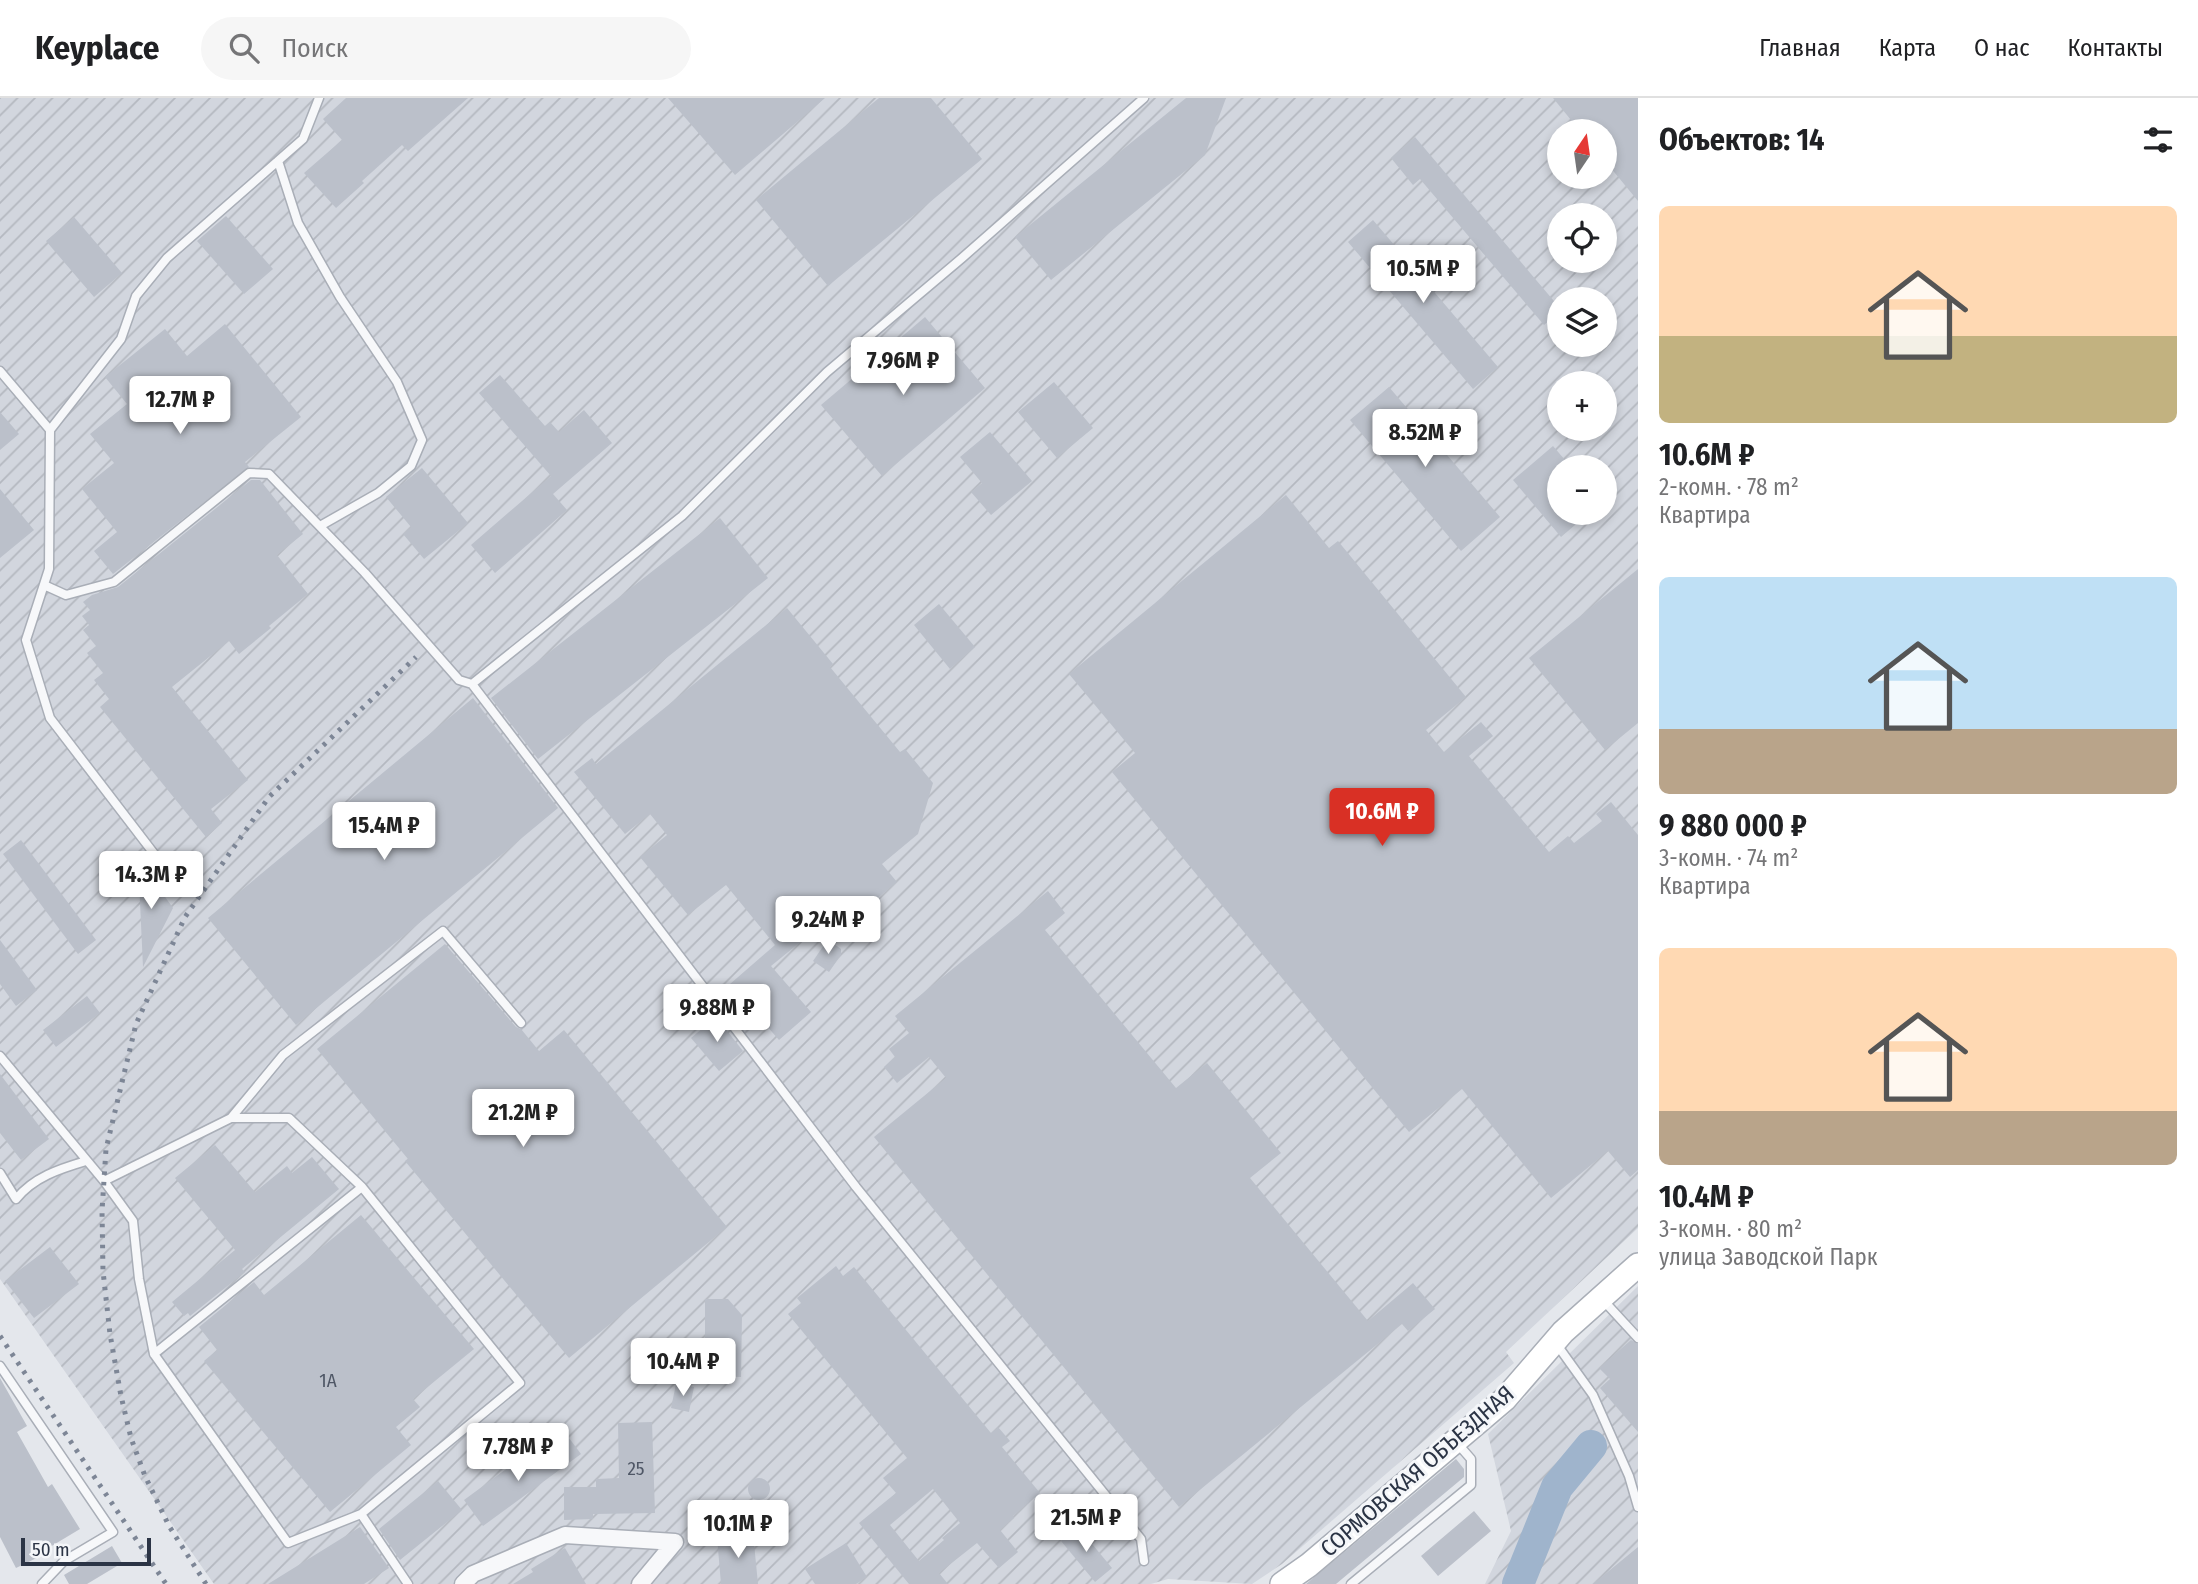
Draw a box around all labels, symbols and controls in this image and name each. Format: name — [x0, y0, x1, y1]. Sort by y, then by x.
search box — [201, 17, 691, 80]
text: Keyplace — [35, 28, 159, 68]
icon: search — [225, 29, 263, 67]
text: Поиск — [281, 33, 348, 64]
text: Главная — [1759, 34, 1841, 62]
text: Карта — [1879, 34, 1936, 62]
text: О нас — [1974, 34, 2029, 62]
text: Контакты — [2067, 34, 2163, 62]
north arrow — [1547, 119, 1617, 189]
map controls — [1547, 119, 1617, 525]
icon: filters — [2139, 121, 2177, 159]
text: Объектов: 14 — [1659, 122, 1825, 158]
button: locate — [1547, 203, 1617, 273]
pin: 10.5M ₽ — [1358, 246, 1488, 305]
icon: home — [1855, 252, 1981, 378]
text: 10.5M ₽ — [1387, 254, 1459, 282]
button: layers — [1547, 287, 1617, 357]
pin: 7.96M ₽ — [838, 338, 968, 397]
text: 7.96M ₽ — [867, 346, 939, 374]
button: + — [1547, 371, 1617, 441]
pin: 12.7M ₽ — [115, 376, 245, 436]
text: 12.7M ₽ — [145, 385, 215, 413]
pin: 8.52M ₽ — [1360, 410, 1490, 469]
text: 8.52M ₽ — [1388, 418, 1462, 446]
text: 10.6M ₽ — [1659, 437, 1754, 473]
button: − — [1547, 455, 1617, 525]
text: 2-комн. · 78 m² — [1659, 473, 1799, 501]
text: Квартира — [1659, 501, 1751, 529]
icon: home — [1855, 623, 1981, 749]
pin: 10.6M ₽ — [1317, 788, 1447, 848]
text: 10.6M ₽ — [1345, 797, 1419, 825]
pin: 15.4M ₽ — [319, 802, 449, 862]
text: 9 880 000 ₽ — [1659, 808, 1807, 844]
text: 15.4M ₽ — [348, 811, 420, 839]
text: 3-комн. · 74 m² — [1659, 844, 1798, 872]
pin: 14.3M ₽ — [86, 852, 216, 911]
text: 14.3M ₽ — [115, 860, 187, 888]
text: Квартира — [1659, 872, 1751, 900]
pin: 9.24M ₽ — [763, 896, 893, 956]
text: 9.24M ₽ — [792, 905, 864, 933]
pin: 9.88M ₽ — [652, 984, 782, 1044]
text: 9.88M ₽ — [679, 993, 755, 1021]
icon: home — [1855, 994, 1981, 1120]
pin: 21.2M ₽ — [458, 1090, 588, 1149]
text: 21.2M ₽ — [488, 1098, 558, 1126]
text: 10.4M ₽ — [1659, 1179, 1754, 1215]
text: 3-комн. · 80 m² — [1659, 1215, 1802, 1243]
text: улица Заводской Парк — [1659, 1243, 1878, 1271]
pin: 10.4M ₽ — [618, 1338, 748, 1398]
text: 10.4M ₽ — [647, 1347, 719, 1375]
house number: 1А — [319, 1369, 337, 1392]
street label: СОРМОВСКАЯ ОБЪЕЗДНАЯ — [1315, 1379, 1519, 1563]
pin: 7.78M ₽ — [453, 1424, 583, 1483]
text: 7.78M ₽ — [483, 1432, 553, 1460]
house number: 25 — [627, 1457, 645, 1480]
pin: 21.5M ₽ — [1021, 1494, 1151, 1554]
pin: 10.1M ₽ — [673, 1500, 803, 1560]
text: 21.5M ₽ — [1051, 1503, 1121, 1531]
text: 10.1M ₽ — [704, 1509, 772, 1537]
scale bar — [21, 1535, 150, 1567]
text: 50 m — [32, 1538, 70, 1561]

